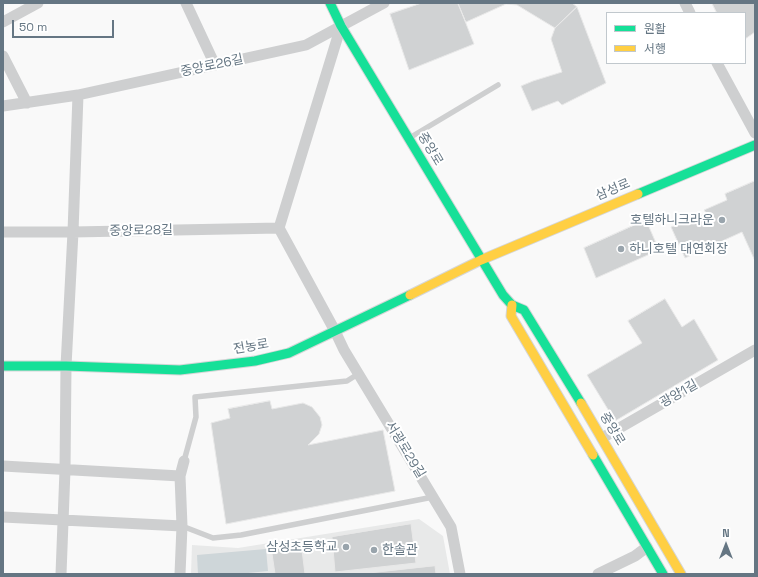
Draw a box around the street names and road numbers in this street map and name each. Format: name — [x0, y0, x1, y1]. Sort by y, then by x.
street label: 중앙로26길 — [179, 52, 245, 80]
street label: 중앙로 — [414, 130, 446, 168]
street label: 삼성로 — [593, 176, 633, 204]
street label: 중앙로28길 — [109, 223, 173, 239]
street label: 전농로 — [232, 336, 270, 358]
street label: 광양1길 — [657, 377, 701, 411]
street label: 중앙로 — [596, 410, 628, 448]
street label: 서광로29길 — [382, 419, 428, 481]

